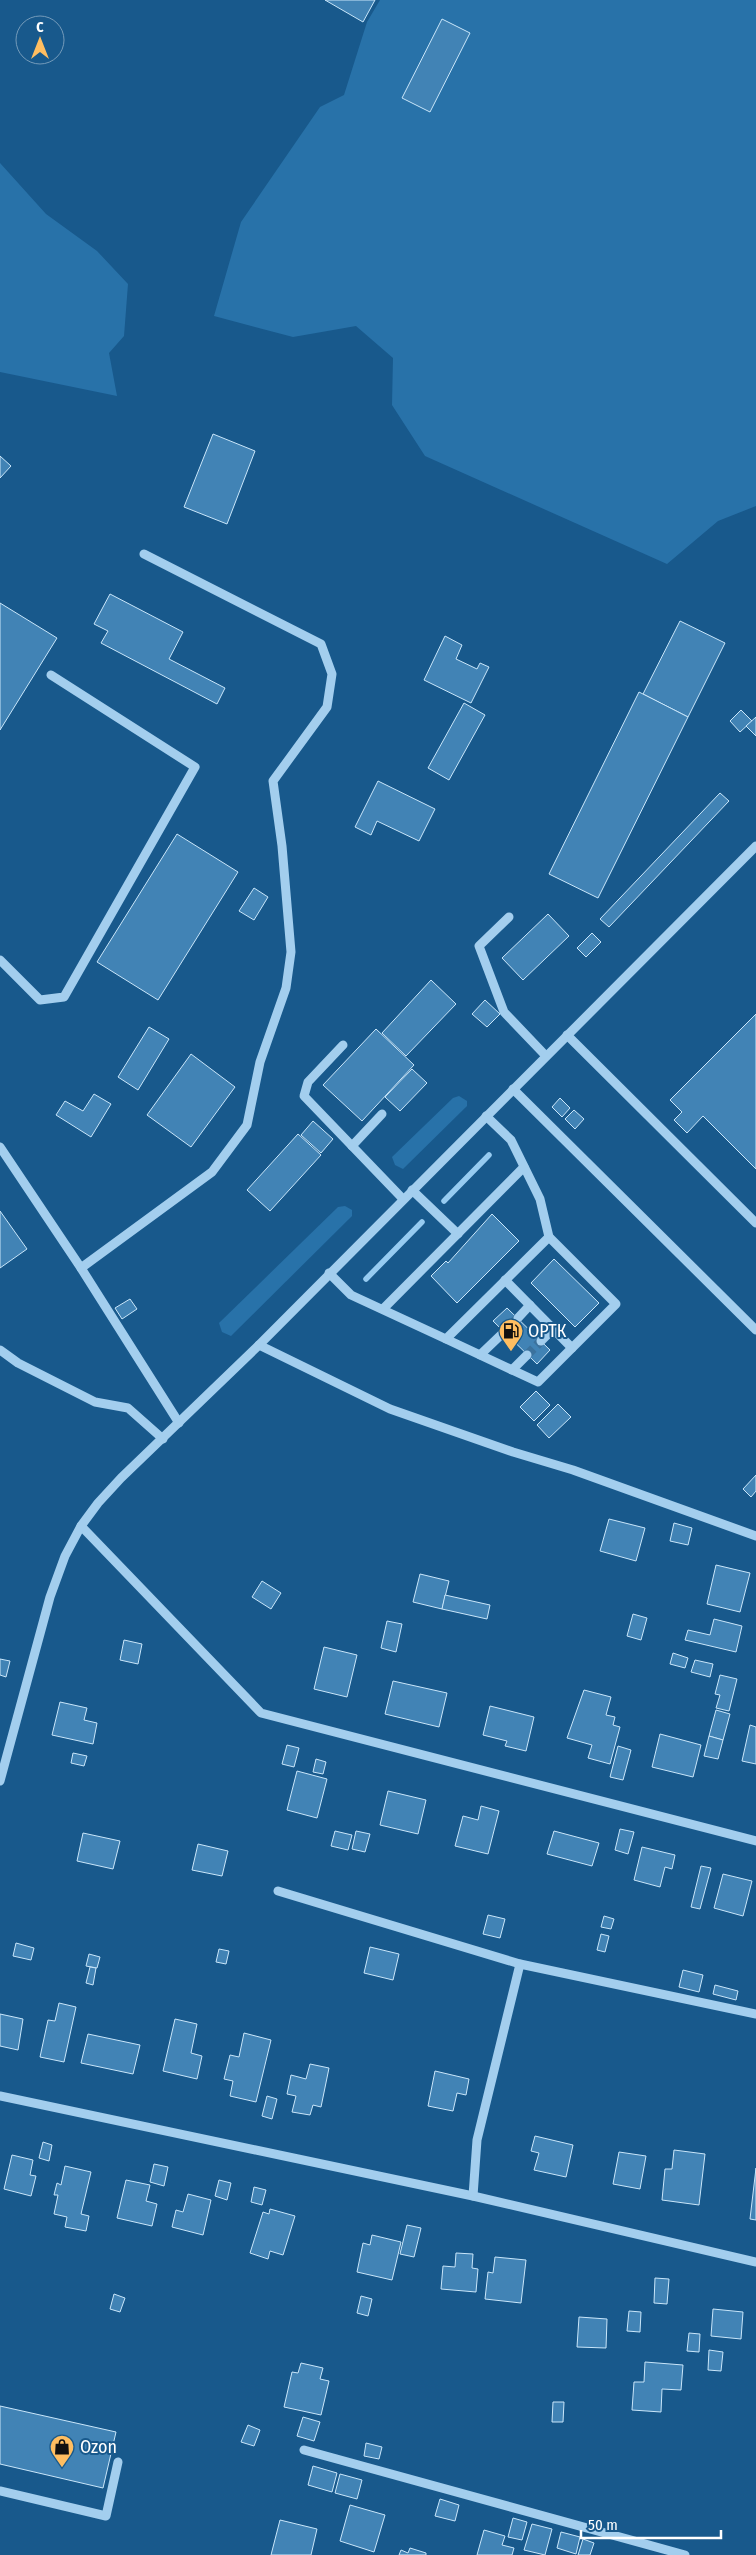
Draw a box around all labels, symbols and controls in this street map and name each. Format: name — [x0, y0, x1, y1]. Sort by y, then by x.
north arrow — [15, 15, 65, 65]
text: С — [36, 19, 44, 36]
fuel station icon: ОРТК — [498, 1318, 524, 1352]
place label: ОРТК — [528, 1320, 567, 1342]
shop icon: Ozon — [49, 2434, 75, 2468]
place label: Ozon — [80, 2436, 117, 2458]
scale bar — [581, 2508, 721, 2540]
text: 50 m — [588, 2516, 618, 2534]

